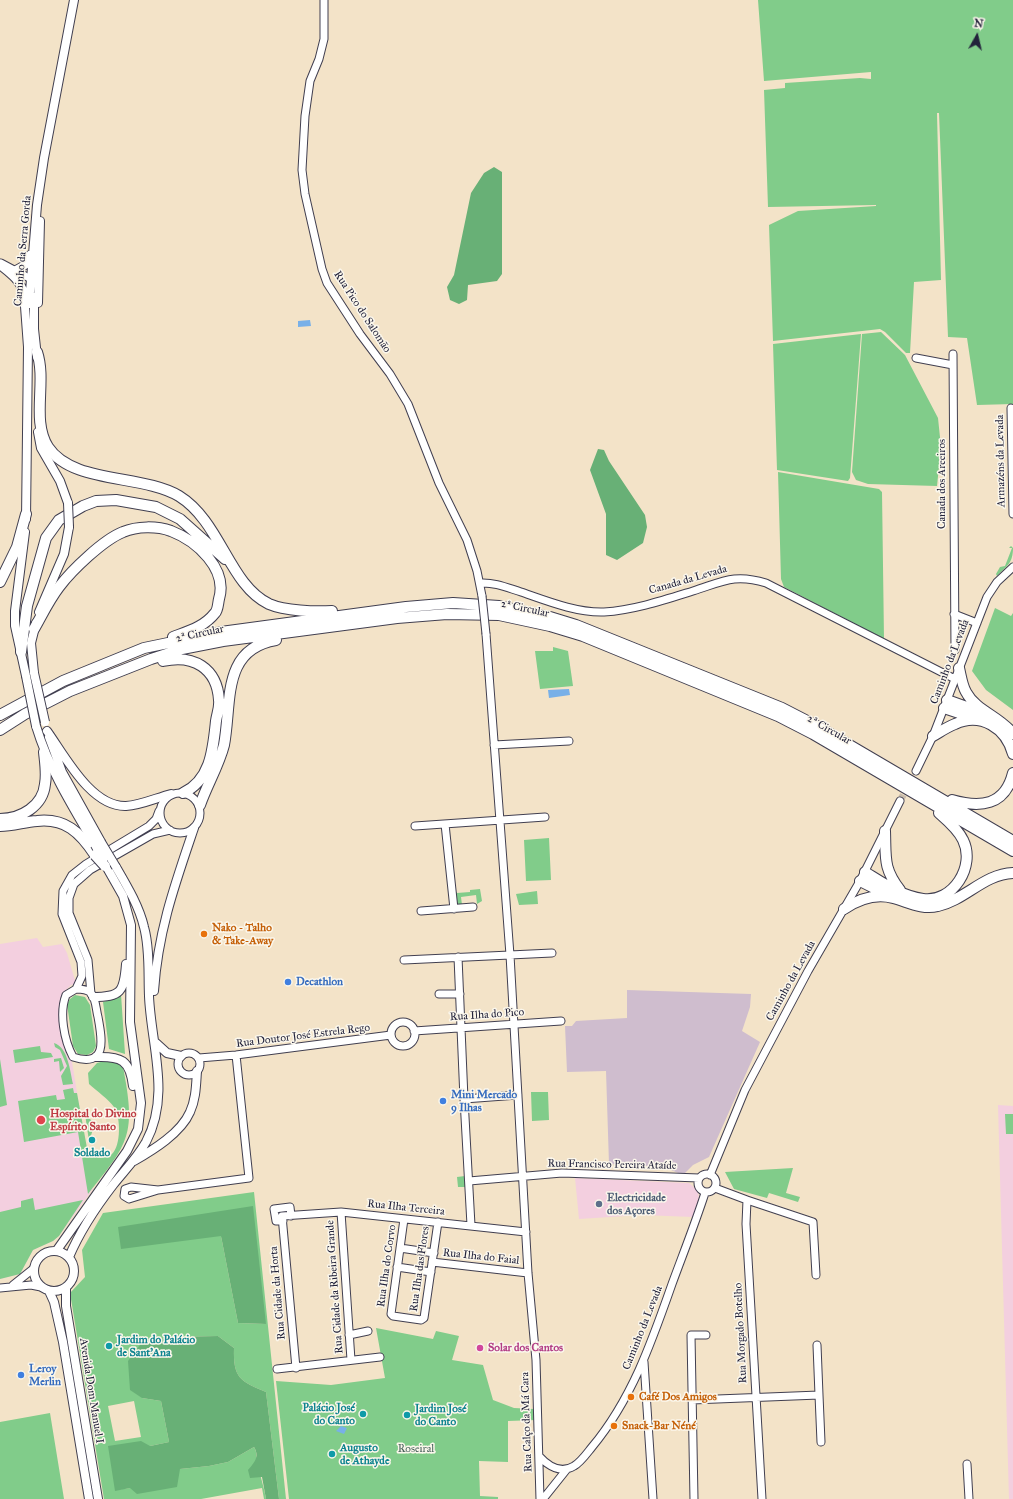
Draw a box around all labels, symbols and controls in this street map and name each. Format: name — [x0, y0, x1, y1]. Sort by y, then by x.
north arrow — [957, 16, 997, 56]
text: N — [973, 17, 984, 31]
street label: Caminho da Serra Gorda — [12, 195, 34, 307]
street label: Rua Pico do Salomão — [331, 269, 393, 355]
street label: Armazéns da Levada — [994, 415, 1008, 507]
street label: Canada dos Areeiros — [935, 439, 949, 529]
street label: Canada da Levada — [647, 563, 729, 597]
street label: 2ª Circular — [500, 597, 550, 621]
street label: Caminho da Levada — [928, 618, 972, 706]
street label: 2ª Circular — [175, 622, 225, 646]
street label: 2ª Circular — [805, 712, 853, 748]
place label: Nako - Talho & Take-Away — [212, 921, 273, 947]
marker: Nako - Talho & Take-Away — [199, 929, 209, 939]
street label: Caminho da Levada — [763, 939, 819, 1023]
place label: Decathlon — [296, 975, 343, 989]
marker: Decathlon — [283, 977, 293, 987]
street label: Rua Ilha do Pico — [449, 1006, 525, 1024]
street label: Rua Doutor José Estrela Rego — [235, 1021, 371, 1051]
place label: Mini Mercado 9 Ilhas — [451, 1088, 517, 1114]
marker: Mini Mercado 9 Ilhas — [438, 1096, 448, 1106]
place label: Hospital do Divino Espírito Santo — [50, 1107, 136, 1133]
marker: Hospital do Divino Espírito Santo — [35, 1114, 47, 1126]
marker: Soldado — [87, 1135, 97, 1145]
place label: Soldado — [74, 1146, 110, 1160]
street label: Rua Francisco Pereira Ataíde — [547, 1157, 677, 1173]
place label: Electricidade dos Açores — [607, 1191, 666, 1217]
street label: Rua Ilha Terceira — [367, 1197, 445, 1219]
marker: Electricidade dos Açores — [594, 1199, 604, 1209]
street label: Rua Cidade da Ribeira Grande — [324, 1220, 346, 1354]
street label: Rua Ilha do Corvo — [375, 1224, 399, 1308]
street label: Rua Ilha das Flores — [407, 1225, 433, 1313]
street label: Rua Cidade da Horta — [267, 1246, 289, 1340]
street label: Rua Ilha do Faial — [442, 1246, 520, 1268]
street label: Rua Morgado Botelho — [732, 1282, 750, 1384]
street label: Caminho da Levada — [620, 1284, 666, 1372]
place label: Jardim do Palácio de Sant'Ana — [117, 1333, 195, 1359]
street label: Avenida Dom Manuel I — [76, 1337, 106, 1445]
marker: Jardim do Palácio de Sant'Ana — [104, 1341, 114, 1351]
place label: Solar dos Cantos — [488, 1341, 563, 1355]
marker: Solar dos Cantos — [475, 1343, 485, 1353]
place label: Leroy Merlin — [29, 1362, 61, 1388]
marker: Leroy Merlin — [16, 1370, 26, 1380]
street label: Rua Calço da Má Cara — [519, 1372, 535, 1472]
place label: Café Dos Amigos — [639, 1390, 717, 1404]
marker: Café Dos Amigos — [626, 1392, 636, 1402]
place label: Palácio José do Canto — [303, 1401, 355, 1427]
place label: Jardim José do Canto — [415, 1402, 467, 1428]
marker: Palácio José do Canto — [358, 1409, 368, 1419]
marker: Jardim José do Canto — [402, 1410, 412, 1420]
place label: Snack-Bar Néné — [622, 1419, 696, 1433]
marker: Snack-Bar Néné — [609, 1421, 619, 1431]
place label: Augusto de Athayde — [340, 1441, 389, 1467]
park label: Roseiral — [398, 1442, 434, 1456]
marker: Augusto de Athayde — [327, 1449, 337, 1459]

